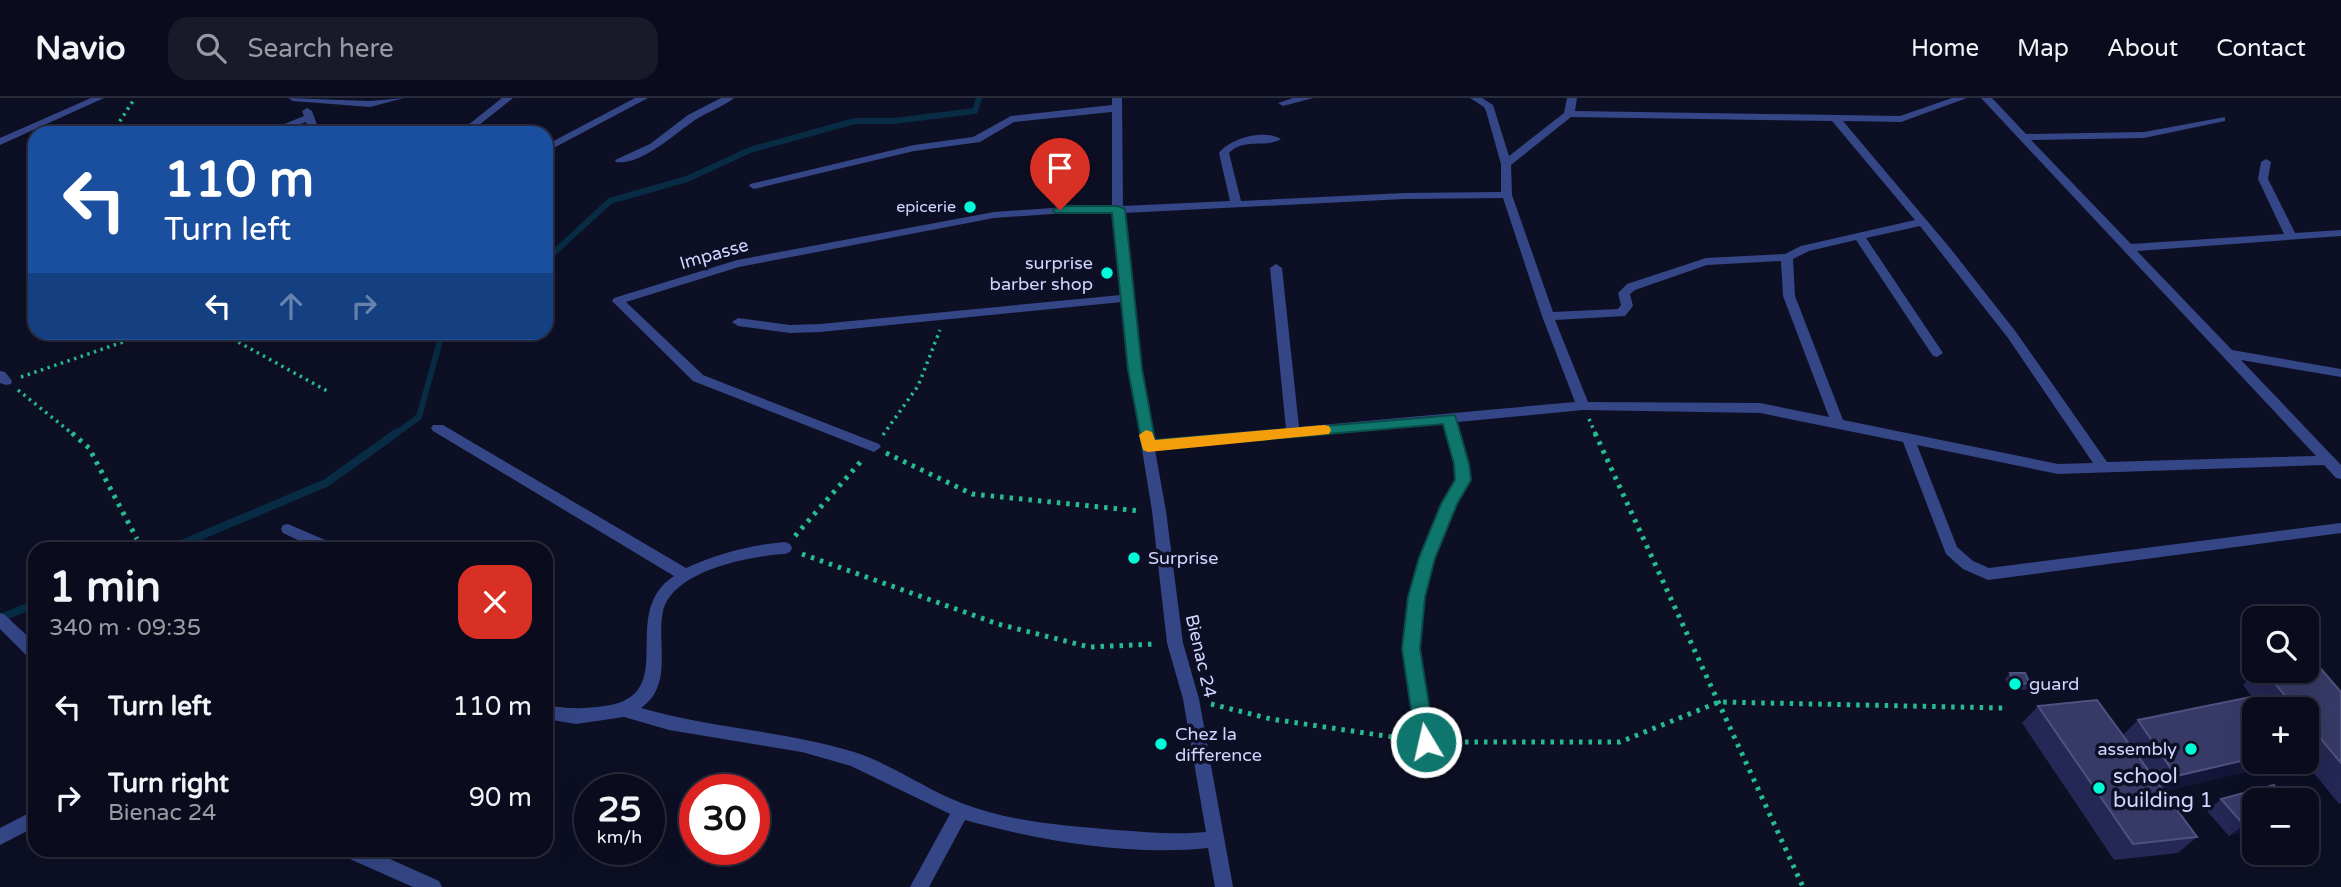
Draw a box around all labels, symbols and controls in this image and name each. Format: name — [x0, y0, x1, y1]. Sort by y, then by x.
search box — [168, 17, 658, 80]
text: Navio — [35, 29, 126, 68]
icon: search — [192, 29, 230, 67]
text: Search here — [248, 33, 394, 64]
text: Home — [1911, 34, 1979, 63]
text: Map — [2017, 34, 2069, 63]
text: About — [2107, 34, 2178, 63]
text: Contact — [2216, 34, 2306, 63]
pin — [1030, 138, 1090, 210]
icon: arrive — [1041, 149, 1079, 187]
text: 110 m — [164, 151, 314, 210]
icon: left — [49, 154, 140, 245]
place label: epicerie — [896, 197, 956, 217]
marker: epicerie — [962, 199, 978, 215]
text: Turn left — [164, 211, 291, 249]
street label: Impasse — [677, 234, 751, 274]
place label: surprise barber shop — [990, 252, 1093, 295]
marker: surprise barber shop — [1099, 265, 1115, 281]
icon: left — [199, 287, 237, 325]
icon: ahead — [272, 287, 310, 325]
icon: right — [345, 287, 383, 325]
place label: Surprise — [1148, 547, 1218, 569]
marker: Surprise — [1126, 550, 1142, 566]
text: 1 min — [49, 562, 161, 613]
button: close — [458, 565, 532, 639]
map controls — [2242, 606, 2319, 865]
button: search — [2242, 606, 2319, 683]
street label: Bienac 24 — [1181, 612, 1221, 700]
text: 340 m · 09:35 — [49, 614, 201, 642]
place label: guard — [2029, 673, 2079, 695]
marker: guard — [2007, 676, 2023, 692]
icon: left — [49, 688, 87, 726]
text: Turn left — [108, 691, 211, 722]
text: 110 m — [452, 691, 532, 722]
button: + — [2242, 697, 2319, 774]
position arrow — [1389, 705, 1463, 779]
place label: Chez la difference — [1175, 723, 1262, 766]
marker: Chez la difference — [1153, 736, 1169, 752]
place label: assembly — [2097, 738, 2177, 760]
marker: assembly — [2183, 741, 2199, 757]
place label: school building 1 — [2113, 764, 2213, 813]
text: Turn right — [108, 768, 229, 799]
speed limit sign: 30 — [679, 774, 770, 865]
icon: right — [49, 779, 87, 817]
marker: school building 1 — [2091, 780, 2107, 796]
text: 90 m — [469, 782, 532, 813]
button: − — [2242, 788, 2319, 865]
text: 25 — [598, 789, 641, 831]
text: Bienac 24 — [108, 799, 217, 827]
text: km/h — [597, 826, 642, 848]

